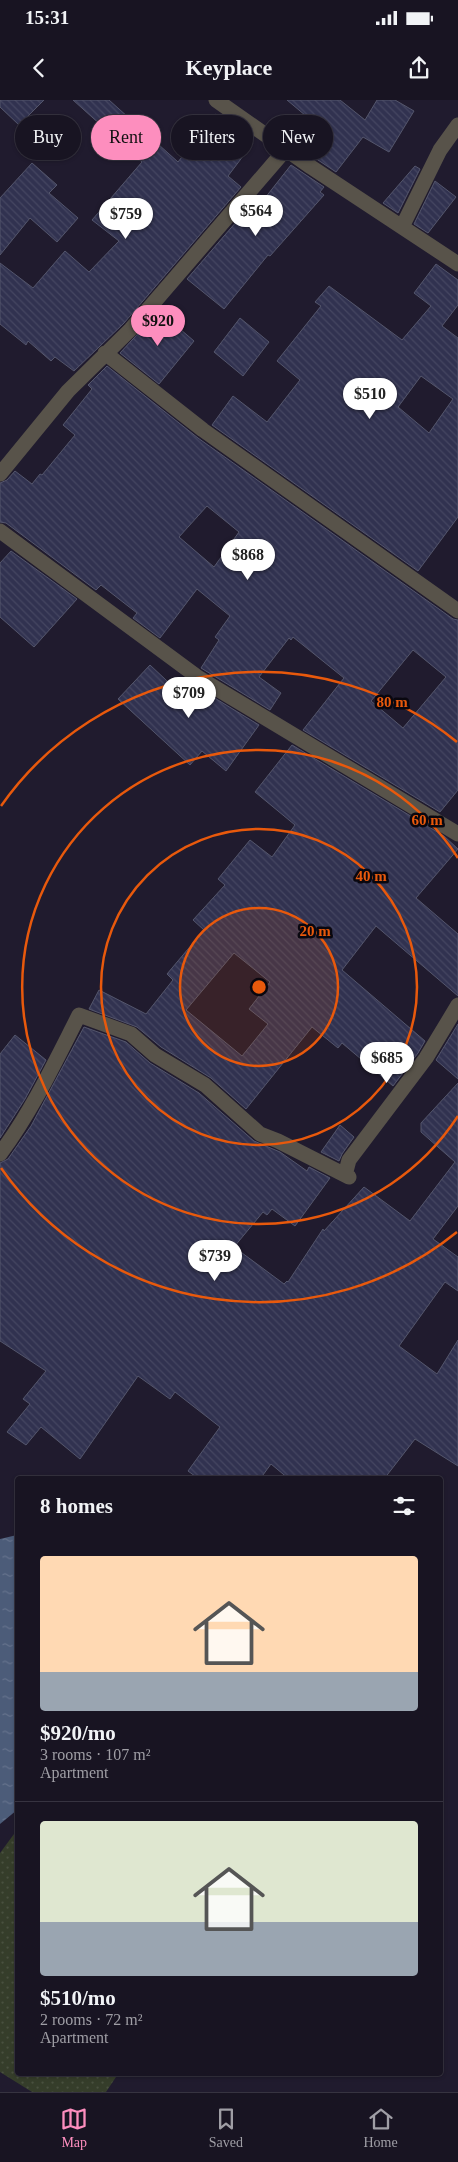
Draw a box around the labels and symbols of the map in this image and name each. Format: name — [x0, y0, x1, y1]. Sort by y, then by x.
pin: $564 — [226, 194, 286, 237]
pin: $759 — [96, 198, 156, 240]
pin: $920 — [128, 304, 188, 347]
pin: $510 — [340, 378, 400, 420]
pin: $868 — [218, 538, 278, 581]
pin: $709 — [159, 676, 219, 719]
text: 80 m — [376, 694, 408, 710]
text: 60 m — [411, 812, 443, 828]
text: 40 m — [355, 868, 387, 884]
text: 20 m — [299, 923, 331, 939]
centre of rings — [250, 978, 268, 996]
pin: $685 — [357, 1042, 417, 1084]
pin: $739 — [185, 1240, 245, 1282]

